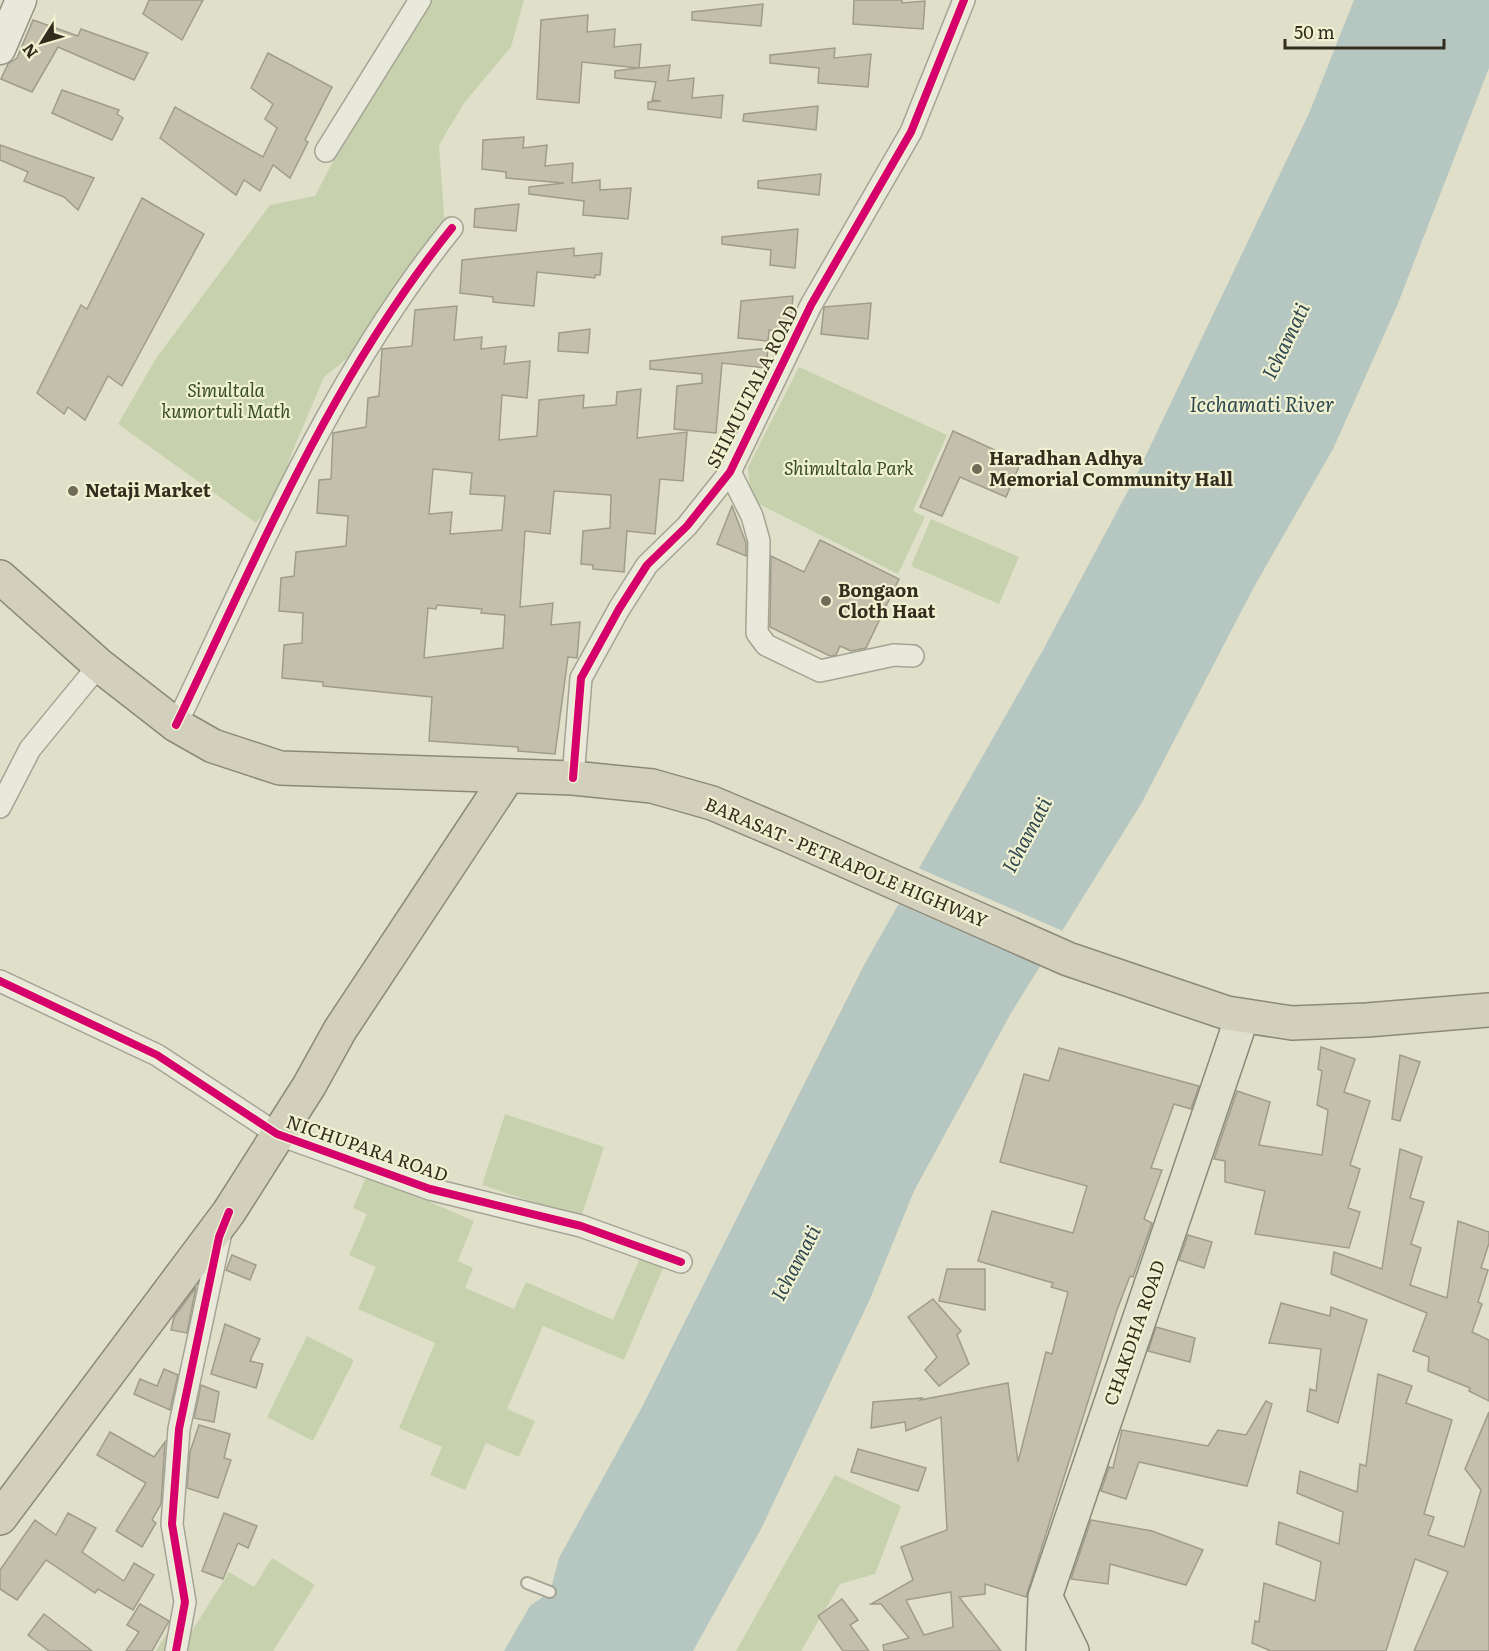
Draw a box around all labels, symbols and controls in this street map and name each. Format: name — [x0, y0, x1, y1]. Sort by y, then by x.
north arrow — [12, 12, 72, 72]
scale bar — [1285, 12, 1444, 50]
text: 50 m — [1294, 18, 1335, 45]
text: N — [16, 39, 43, 64]
water label: Ichamati — [1253, 297, 1316, 383]
street label: SHIMULTALA ROAD — [699, 300, 805, 473]
park label: Simultala kumortuli Math — [162, 376, 291, 424]
water label: Icchamati River — [1190, 388, 1334, 418]
place label: Haradhan Adhya Memorial Community Hall — [989, 444, 1234, 492]
park label: Shimultala Park — [784, 454, 914, 481]
marker: Haradhan Adhya Memorial Community Hall — [970, 462, 984, 476]
place label: Netaji Market — [85, 476, 211, 503]
marker: Netaji Market — [66, 484, 80, 498]
place label: Bongaon Cloth Haat — [838, 576, 935, 624]
marker: Bongaon Cloth Haat — [819, 594, 833, 608]
street label: BARASAT - PETRAPOLE HIGHWAY — [701, 790, 992, 934]
water label: Ichamati — [993, 791, 1058, 877]
street label: NICHUPARA ROAD — [283, 1107, 452, 1188]
water label: Ichamati — [762, 1219, 827, 1305]
street label: CHAKDHA ROAD — [1096, 1256, 1171, 1409]

